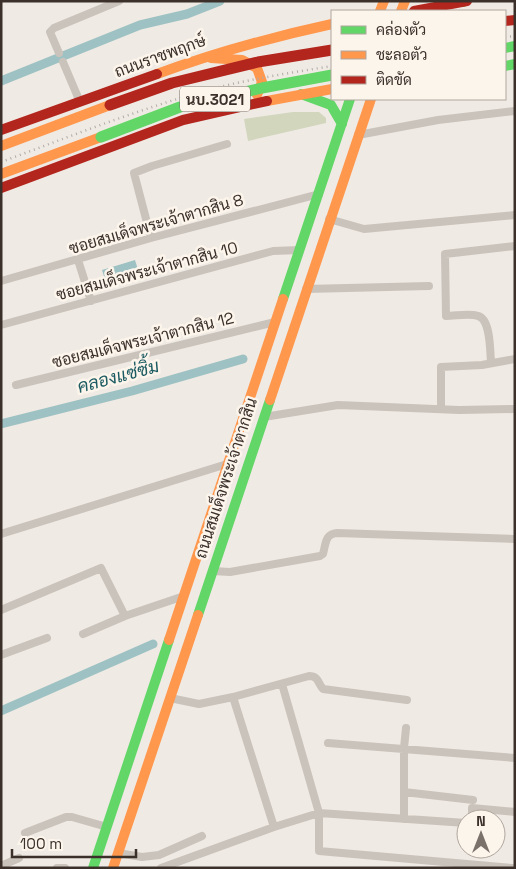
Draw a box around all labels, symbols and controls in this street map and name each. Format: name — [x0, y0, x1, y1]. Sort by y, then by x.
legend — [331, 10, 506, 100]
text: คล่องตัว — [376, 20, 426, 39]
street label: ถนนราชพฤกษ์ — [111, 28, 209, 82]
text: ชะลอตัว — [376, 45, 427, 64]
text: ติดขัด — [376, 70, 412, 89]
road number: นบ.3021 — [180, 86, 250, 112]
street label: ซอยสมเด็จพระเจ้าตากสิน 8 — [66, 186, 246, 259]
street label: ซอยสมเด็จพระเจ้าตากสิน 10 — [53, 234, 240, 305]
street label: ซอยสมเด็จพระเจ้าตากสิน 12 — [49, 304, 236, 373]
water label: คลองแซ่ซิ้ม — [74, 351, 161, 398]
street label: ถนนสมเด็จพระเจ้าตากสิน — [187, 394, 262, 561]
north arrow — [456, 809, 506, 859]
text: N — [476, 812, 486, 830]
scale bar — [12, 826, 136, 858]
text: 100 m — [20, 834, 62, 853]

